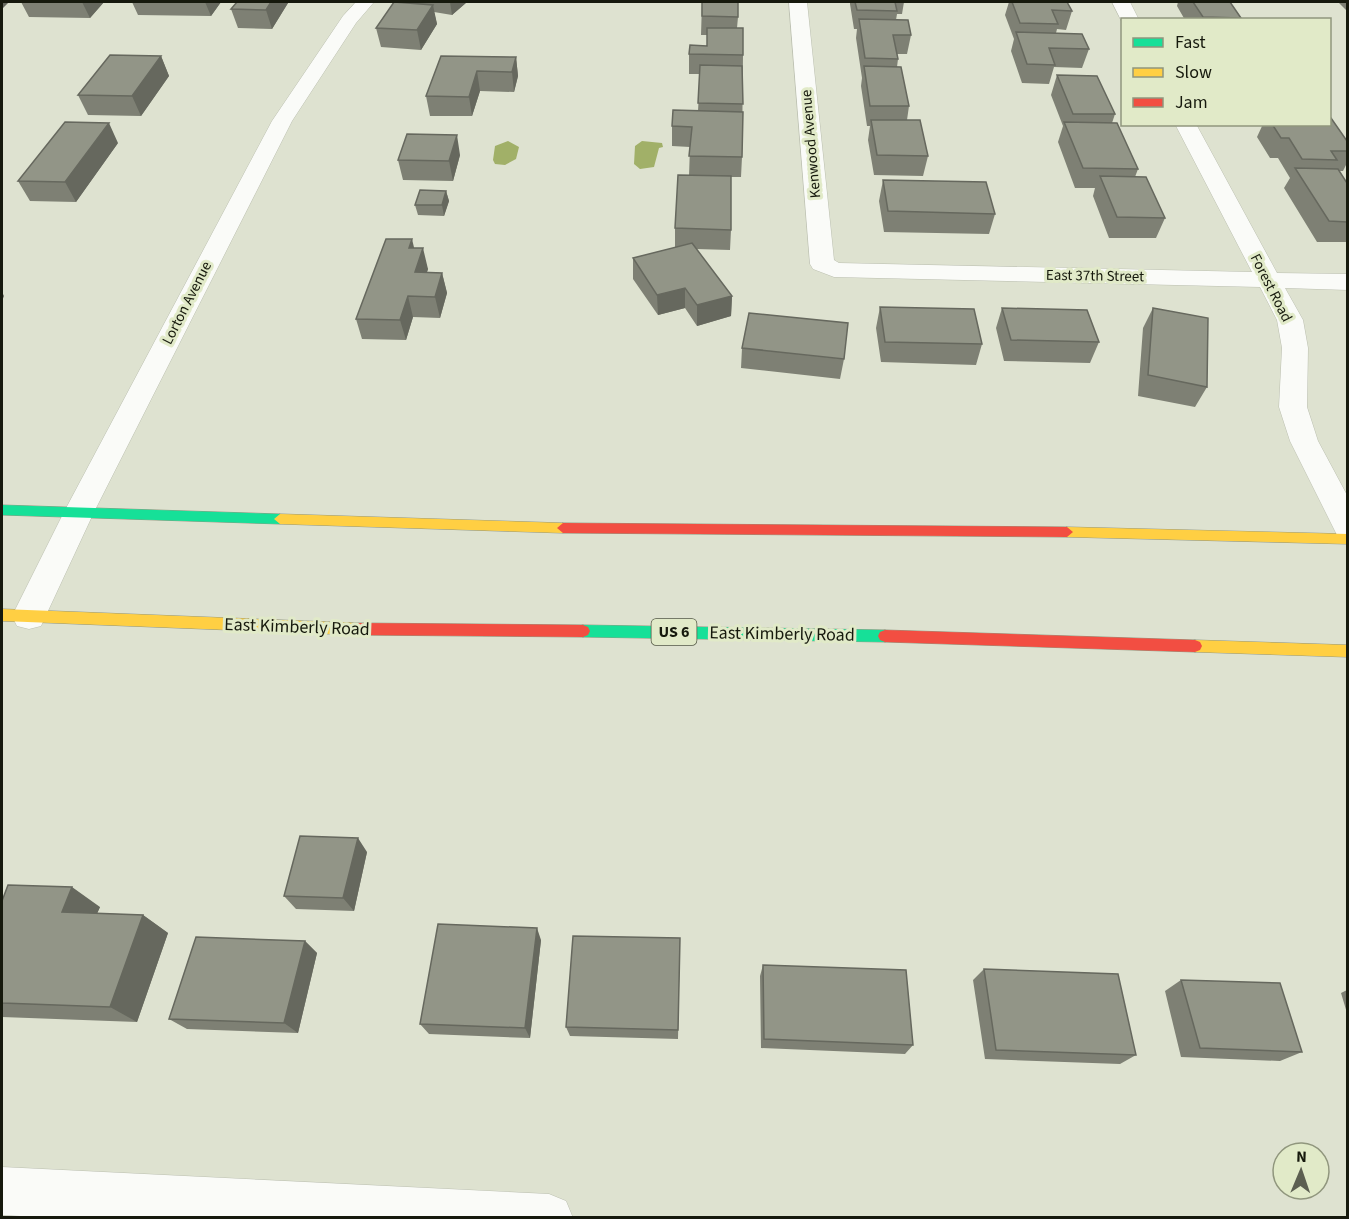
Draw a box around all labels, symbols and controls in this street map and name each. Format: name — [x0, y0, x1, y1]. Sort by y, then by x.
legend — [1121, 18, 1331, 126]
text: Fast — [1175, 30, 1206, 55]
text: Slow — [1175, 60, 1212, 85]
street label: Kenwood Avenue — [796, 89, 826, 199]
text: Jam — [1175, 90, 1208, 115]
street label: Forest Road — [1245, 250, 1297, 326]
street label: Lorton Avenue — [157, 258, 217, 348]
street label: East 37th Street — [1046, 265, 1144, 287]
street label: East Kimberly Road — [224, 612, 370, 642]
road number: US 6 — [652, 619, 696, 645]
street label: East Kimberly Road — [709, 620, 855, 648]
north arrow — [1271, 1141, 1331, 1201]
text: N — [1296, 1146, 1307, 1168]

